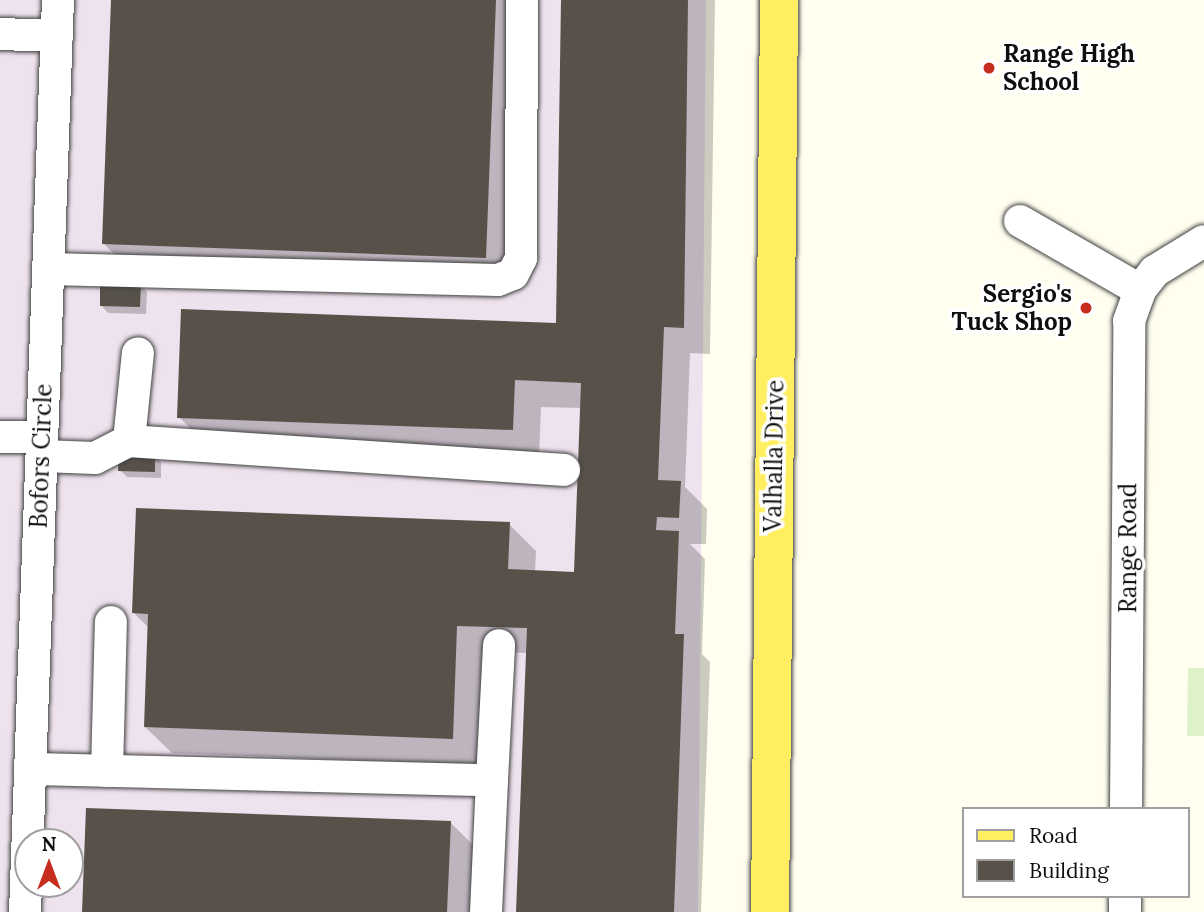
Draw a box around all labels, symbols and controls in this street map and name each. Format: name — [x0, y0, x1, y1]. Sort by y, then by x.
place label: Range High School — [1003, 40, 1135, 96]
marker: Range High School — [981, 60, 997, 76]
place label: Sergio's Tuck Shop — [951, 280, 1072, 336]
marker: Sergio's Tuck Shop — [1078, 300, 1094, 316]
street label: Valhalla Drive — [758, 379, 790, 533]
street label: Bofors Circle — [24, 383, 58, 529]
street label: Range Road — [1114, 483, 1142, 613]
legend — [962, 807, 1190, 898]
text: Road — [1029, 822, 1078, 849]
north arrow — [14, 828, 84, 898]
text: N — [42, 832, 56, 856]
text: Building — [1029, 857, 1109, 884]

